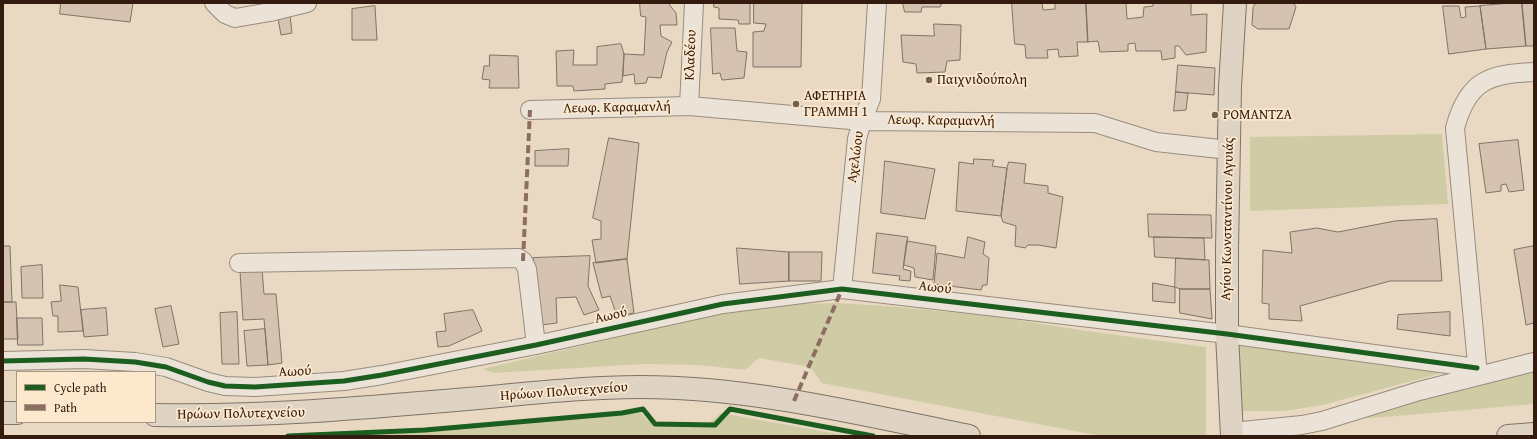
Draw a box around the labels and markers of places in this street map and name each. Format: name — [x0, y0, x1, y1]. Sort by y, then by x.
place label: Παιχνιδούπολη — [937, 72, 1027, 88]
marker: Παιχνιδούπολη — [924, 75, 934, 85]
place label: ΑΦΕΤΗΡΙΑ ΓΡΑΜΜΗ 1 — [804, 88, 868, 120]
marker: ΑΦΕΤΗΡΙΑ ΓΡΑΜΜΗ 1 — [791, 99, 801, 109]
place label: ΡΟΜΑΝΤΖΑ — [1223, 107, 1292, 123]
marker: ΡΟΜΑΝΤΖΑ — [1210, 110, 1220, 120]

